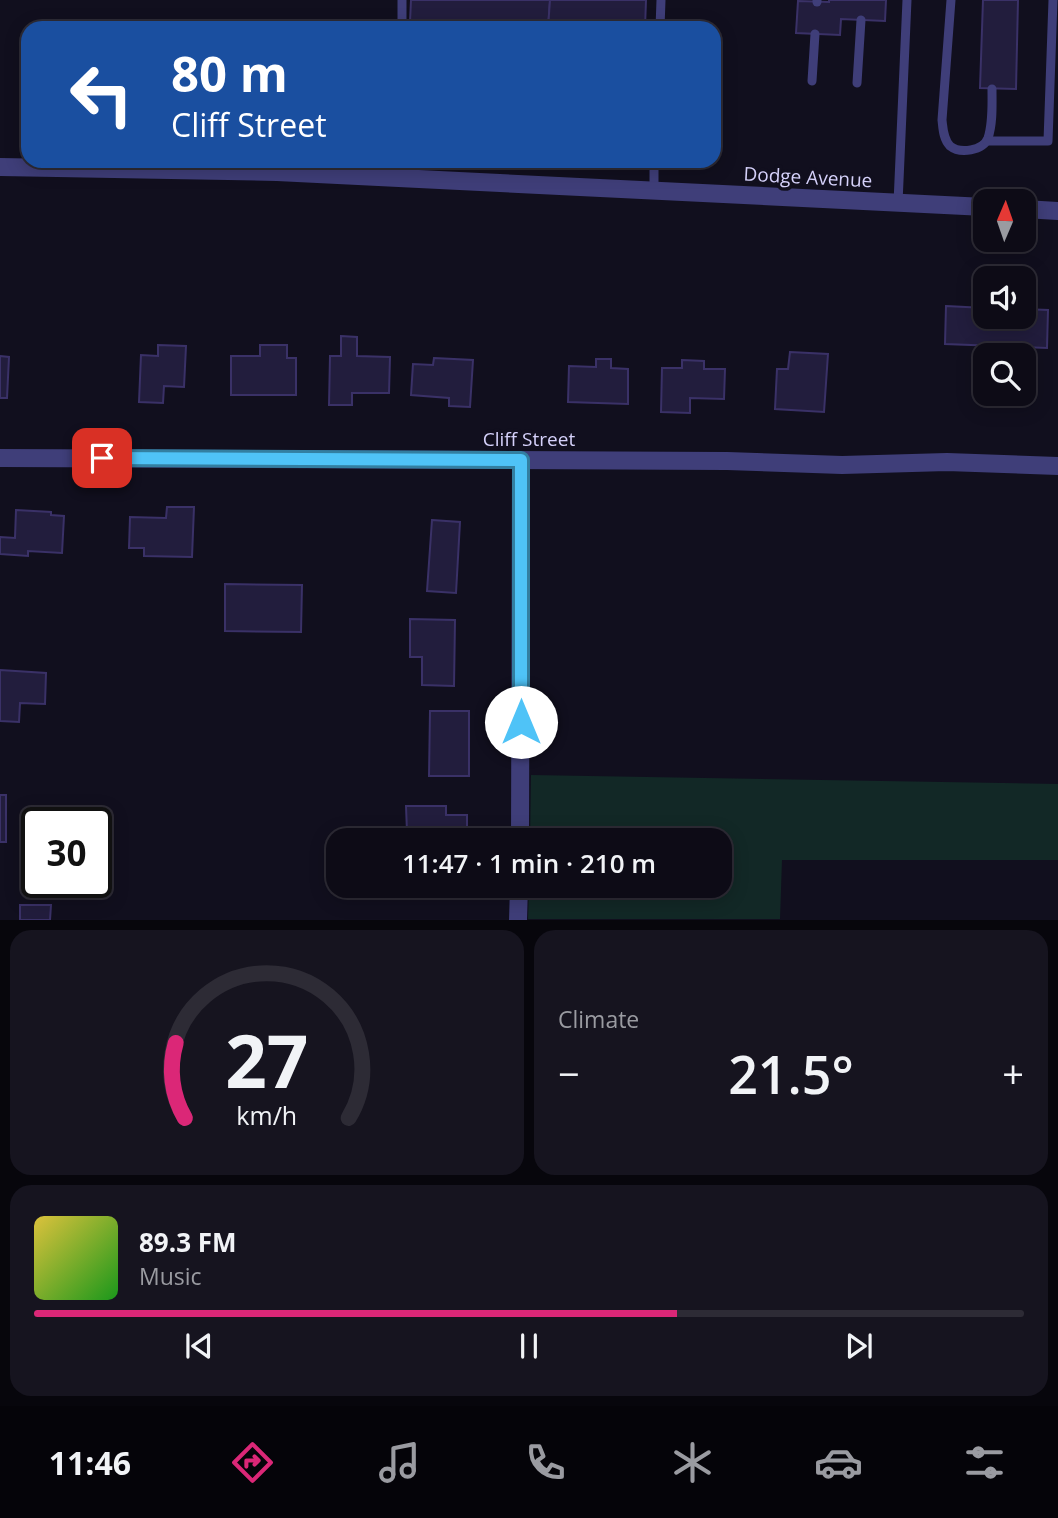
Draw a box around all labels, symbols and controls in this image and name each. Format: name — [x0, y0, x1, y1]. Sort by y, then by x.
text: 80 m — [171, 40, 288, 106]
icon: left — [56, 49, 147, 140]
text: Cliff Street — [171, 103, 327, 146]
street label: Dodge Avenue — [743, 161, 873, 193]
north arrow — [973, 189, 1036, 252]
map controls — [973, 189, 1036, 406]
button: sound — [973, 266, 1036, 329]
button: search — [973, 343, 1036, 406]
street label: Cliff Street — [483, 426, 575, 452]
pin — [72, 428, 132, 488]
icon: arrive — [83, 439, 121, 477]
position arrow — [484, 685, 558, 759]
speed limit sign: 30 — [21, 807, 112, 898]
text: 11:47 · 1 min · 210 m — [402, 845, 656, 881]
text: Climate — [558, 1003, 639, 1035]
text: 27 — [225, 1011, 309, 1110]
text: 21.5° — [728, 1038, 854, 1109]
text: − — [558, 1047, 580, 1099]
text: + — [1002, 1047, 1024, 1099]
text: km/h — [237, 1098, 297, 1132]
text: 89.3 FM — [139, 1224, 237, 1260]
text: Music — [139, 1260, 202, 1292]
icon: previous — [180, 1327, 218, 1365]
icon: pause — [510, 1327, 548, 1365]
icon: next — [840, 1327, 878, 1365]
icon: directions — [228, 1438, 277, 1487]
icon: music — [375, 1438, 424, 1487]
icon: phone — [521, 1438, 570, 1487]
icon: climate — [668, 1438, 717, 1487]
icon: car — [814, 1438, 863, 1487]
icon: filters — [960, 1438, 1009, 1487]
text: 11:46 — [49, 1441, 131, 1484]

